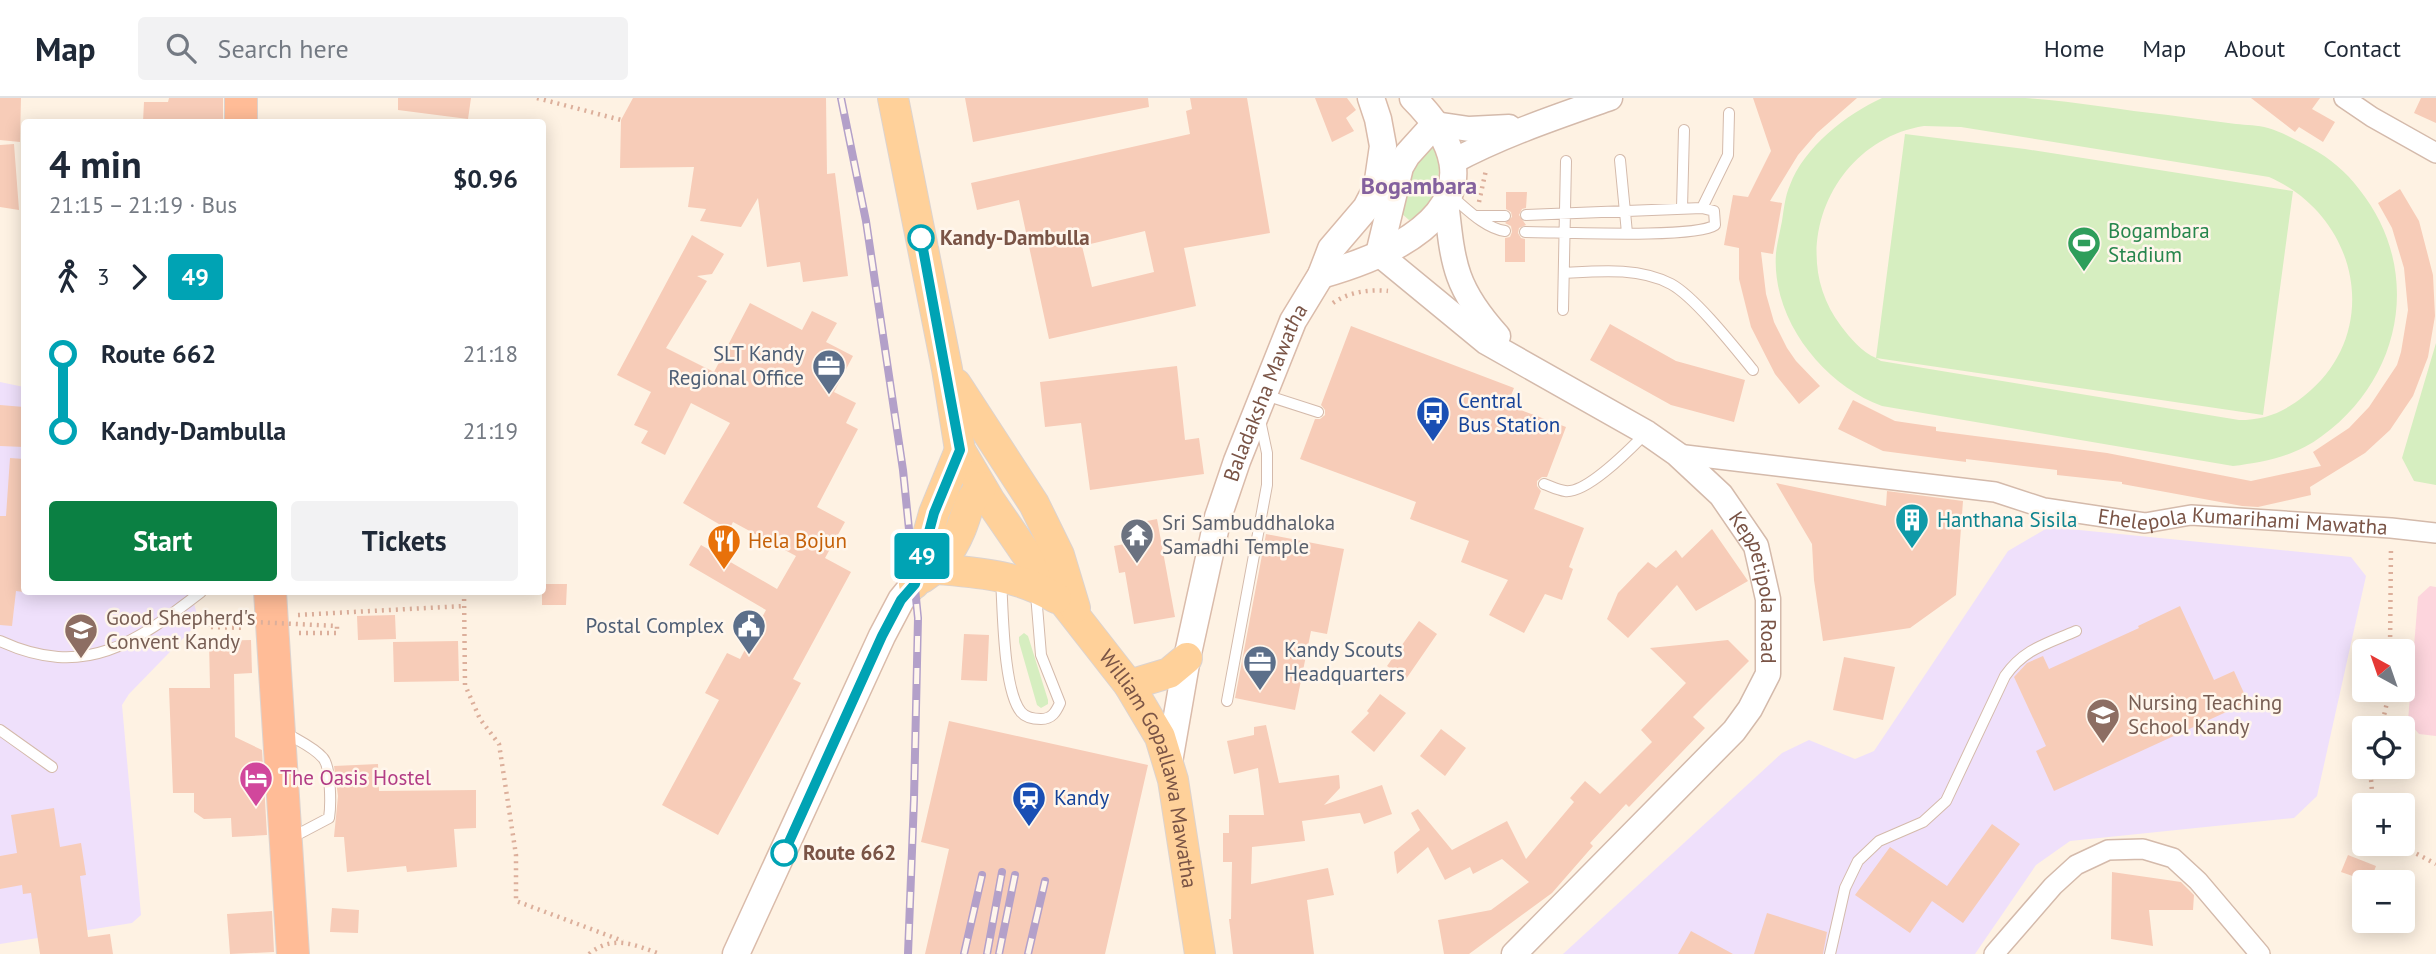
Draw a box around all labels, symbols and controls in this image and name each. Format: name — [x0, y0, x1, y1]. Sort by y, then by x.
search box — [138, 17, 628, 80]
text: Map — [35, 27, 96, 70]
icon: search — [162, 29, 200, 67]
text: Search here — [218, 32, 349, 65]
text: Home — [2044, 33, 2104, 64]
text: Map — [2142, 33, 2186, 64]
text: About — [2224, 33, 2285, 64]
text: Contact — [2323, 33, 2401, 64]
text: 4 min — [49, 139, 142, 188]
text: $0.96 — [453, 162, 518, 195]
district label: Bogambara — [1361, 170, 1477, 201]
text: 21:15 – 21:19 · Bus — [49, 190, 237, 219]
place label: Bogambara Stadium — [2108, 217, 2210, 268]
place label: Kandy-Dambulla — [940, 224, 1090, 251]
sports icon: Bogambara Stadium — [2065, 224, 2103, 273]
marker: Kandy-Dambulla — [908, 225, 934, 251]
icon: walk — [49, 258, 87, 296]
icon: forward — [120, 258, 158, 296]
text: 49 — [182, 261, 209, 292]
text: 3 — [97, 262, 110, 291]
street label: Baladaksha Mawatha — [1217, 298, 1313, 485]
text: Route 662 — [101, 337, 216, 370]
text: 21:18 — [463, 339, 518, 368]
place label: SLT Kandy Regional Office — [668, 340, 804, 391]
office icon: SLT Kandy Regional Office — [810, 347, 848, 396]
place label: Central Bus Station — [1458, 387, 1560, 438]
bus stop icon: Central Bus Station — [1414, 394, 1452, 443]
text: Kandy-Dambulla — [101, 414, 286, 447]
text: 21:19 — [463, 416, 518, 445]
button: Start — [49, 501, 277, 581]
button: Tickets — [291, 501, 518, 581]
building icon: Hanthana Sisila — [1893, 501, 1931, 550]
street label: Ehelepola Kumarihami Mawatha — [2096, 501, 2388, 541]
street label: Keppetipola Road — [1723, 506, 1782, 664]
place label: Hanthana Sisila — [1937, 506, 2077, 533]
place label: Sri Sambuddhaloka Samadhi Temple — [1162, 509, 1335, 560]
temple icon: Sri Sambuddhaloka Samadhi Temple — [1118, 516, 1156, 565]
restaurant icon: Hela Bojun — [705, 522, 743, 571]
place label: Hela Bojun — [748, 527, 847, 554]
line badge: 49 — [890, 533, 954, 579]
text: 49 — [908, 540, 936, 571]
place label: Good Shepherd's Convent Kandy — [106, 604, 256, 655]
public building icon: Postal Complex — [730, 607, 768, 656]
school or university icon: Good Shepherd's Convent Kandy — [62, 611, 100, 660]
place label: Postal Complex — [586, 612, 724, 639]
place label: Kandy Scouts Headquarters — [1284, 636, 1405, 687]
north arrow — [2352, 639, 2415, 702]
map controls — [2352, 639, 2415, 933]
office icon: Kandy Scouts Headquarters — [1241, 643, 1279, 692]
street label: William Gopallawa Mawatha — [1093, 644, 1204, 890]
place label: Nursing Teaching School Kandy — [2128, 689, 2282, 740]
school or university icon: Nursing Teaching School Kandy — [2084, 696, 2122, 745]
button: locate — [2352, 716, 2415, 779]
hotel icon: The Oasis Hostel — [237, 759, 275, 808]
place label: The Oasis Hostel — [280, 764, 431, 791]
station icon: Kandy — [1010, 779, 1048, 828]
place label: Kandy — [1054, 784, 1109, 811]
button: + — [2352, 793, 2415, 856]
place label: Route 662 — [803, 839, 896, 866]
marker: Route 662 — [771, 840, 797, 866]
button: − — [2352, 870, 2415, 933]

